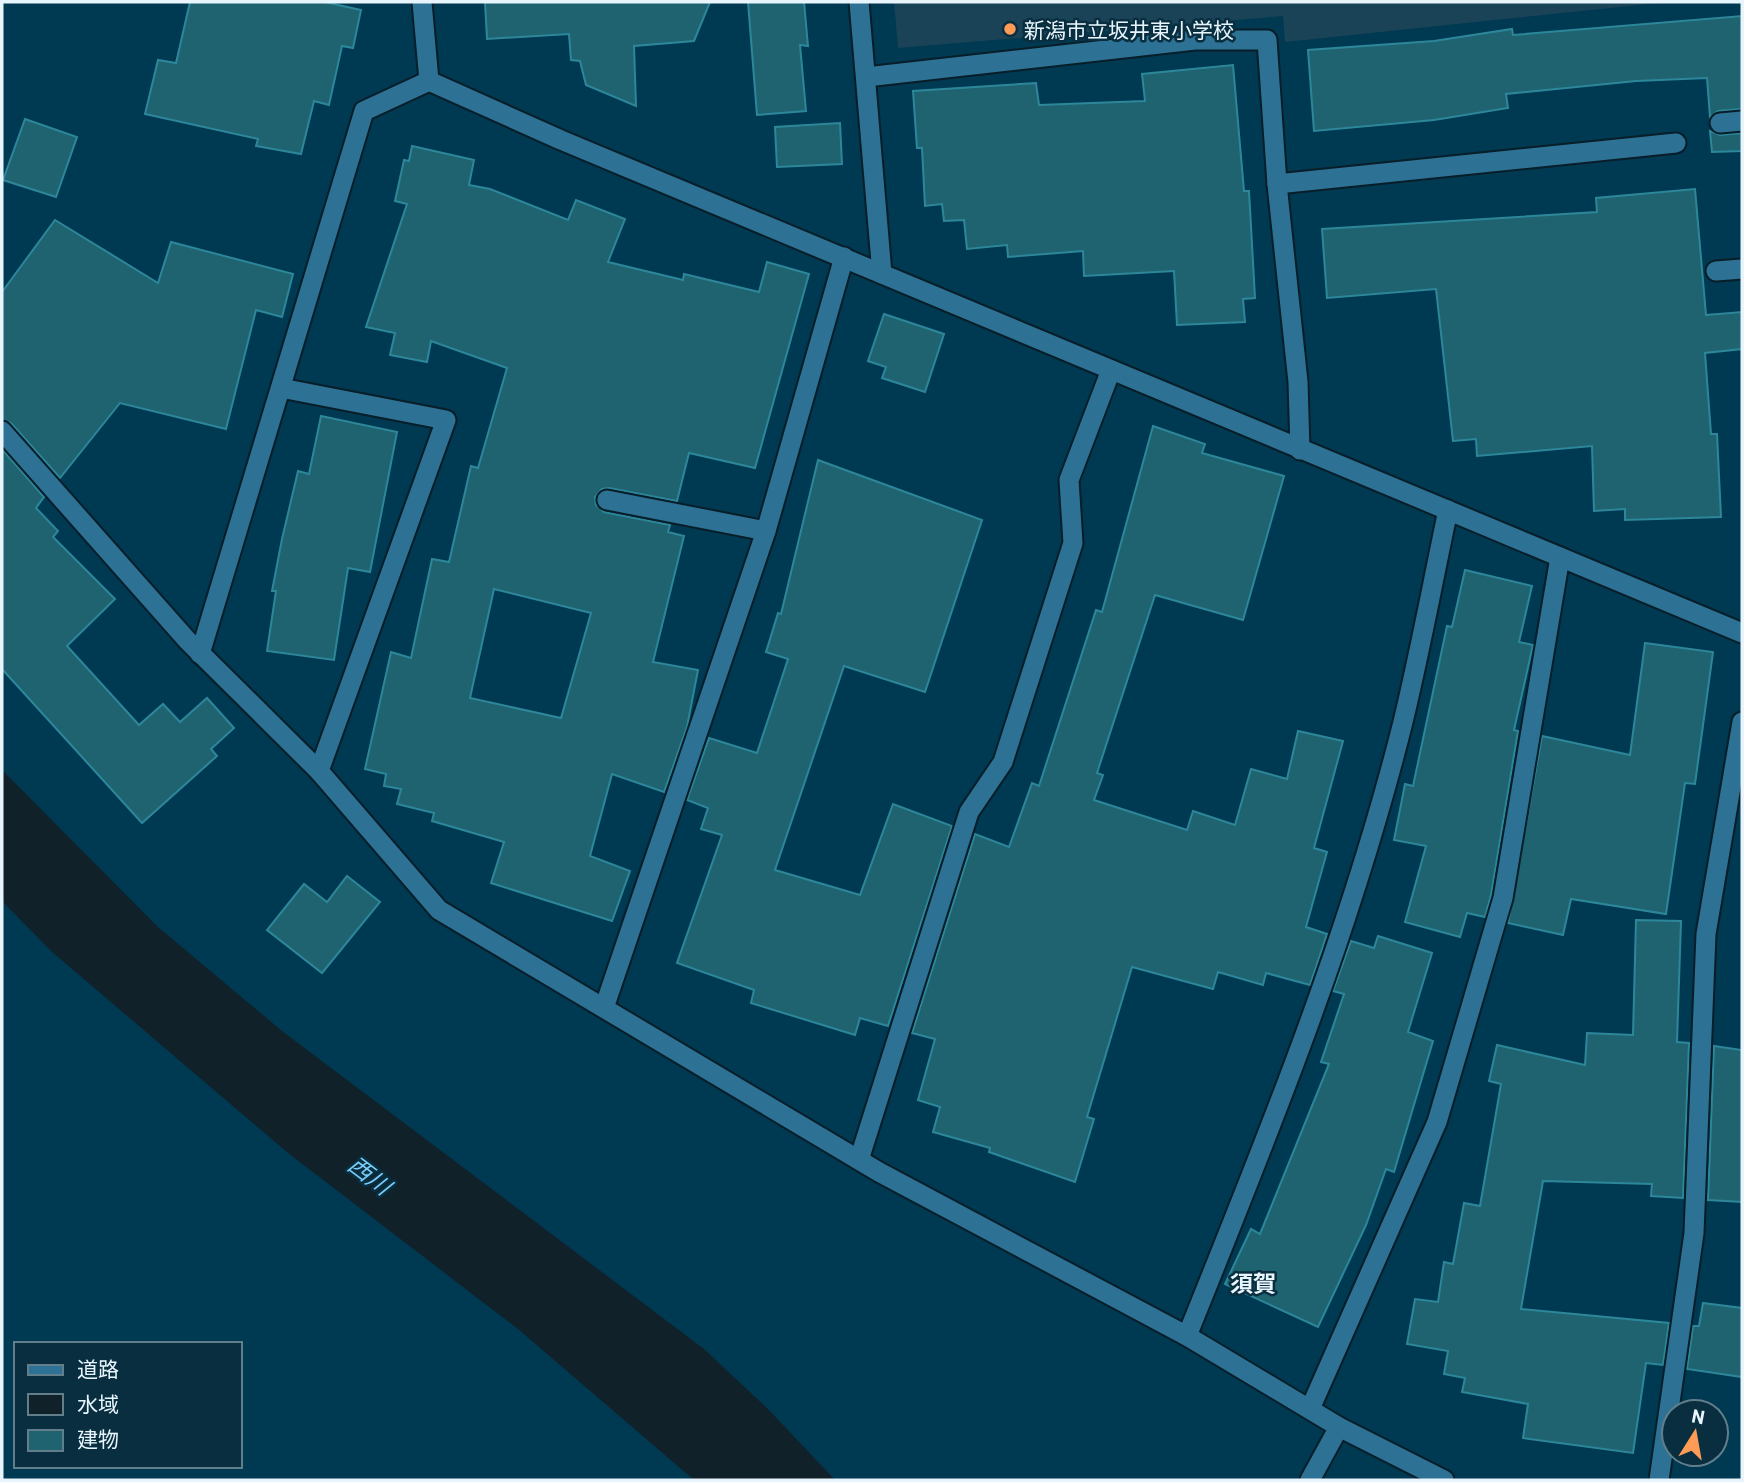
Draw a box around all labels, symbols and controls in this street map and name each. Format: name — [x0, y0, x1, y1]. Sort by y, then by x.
place label: 新潟市立坂井東小学校 — [1024, 17, 1234, 42]
marker: 新潟市立坂井東小学校 — [1002, 21, 1018, 37]
water label: 西川 — [343, 1150, 399, 1202]
district label: 須賀 — [1230, 1269, 1276, 1297]
legend — [14, 1342, 242, 1468]
text: 道路 — [77, 1356, 119, 1381]
text: 水域 — [77, 1391, 119, 1416]
north arrow — [1660, 1398, 1730, 1468]
text: N — [1690, 1403, 1707, 1428]
text: 建物 — [77, 1426, 119, 1451]

